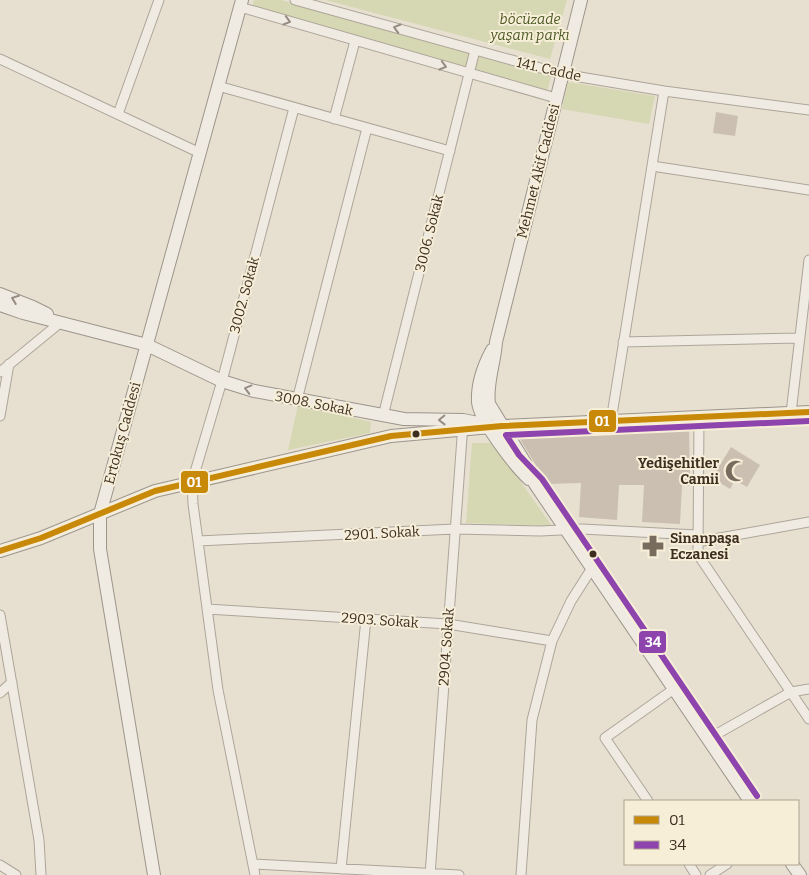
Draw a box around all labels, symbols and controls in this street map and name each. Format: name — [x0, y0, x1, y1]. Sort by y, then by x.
park label: böcüzade yaşam parkı — [490, 11, 569, 44]
one-way arrow — [282, 16, 290, 26]
one-way arrow — [393, 24, 401, 34]
street label: 141. Cadde — [515, 54, 583, 85]
one-way arrow — [439, 60, 447, 71]
street label: Mehmet Akif Caddesi — [514, 102, 563, 240]
street label: 3006. Sokak — [412, 193, 447, 274]
street label: 3002. Sokak — [226, 255, 263, 335]
one-way arrow — [11, 295, 20, 305]
street label: Ertokuş Caddesi — [101, 380, 144, 486]
one-way arrow — [244, 384, 253, 395]
street label: 3008. Sokak — [274, 388, 354, 419]
line badge: 01 — [588, 409, 617, 433]
text: 01 — [595, 413, 609, 430]
one-way arrow — [438, 415, 446, 425]
unlabelled marker — [411, 429, 421, 439]
place label: Yedişehitler Camii — [638, 455, 720, 488]
mosque icon: Yedişehitler Camii — [723, 458, 749, 484]
line badge: 01 — [180, 470, 209, 494]
text: 01 — [187, 474, 201, 491]
street label: 2901. Sokak — [344, 523, 420, 544]
place label: Sinanpaşa Eczanesi — [670, 530, 740, 563]
pharmacy icon: Sinanpaşa Eczanesi — [640, 533, 666, 559]
unlabelled marker — [588, 549, 598, 559]
street label: 2904. Sokak — [435, 607, 458, 687]
street label: 2903. Sokak — [341, 609, 419, 632]
line badge: 34 — [638, 630, 667, 654]
text: 34 — [645, 634, 662, 651]
legend — [624, 800, 799, 865]
text: 01 — [669, 811, 685, 829]
text: 34 — [669, 836, 687, 854]

